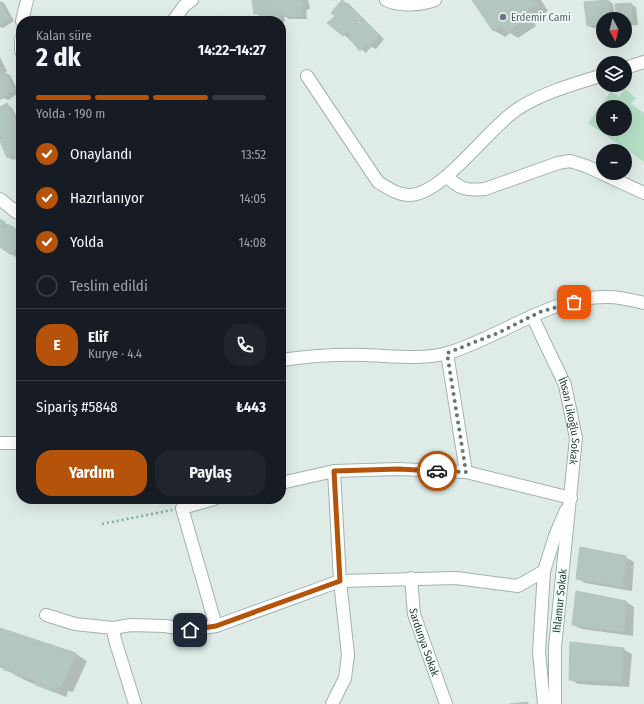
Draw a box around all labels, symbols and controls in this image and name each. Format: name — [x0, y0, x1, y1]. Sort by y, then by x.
place label: Erdemir Cami — [511, 11, 571, 24]
marker: Erdemir Cami — [498, 12, 508, 22]
north arrow — [596, 12, 632, 48]
map controls — [596, 12, 632, 180]
text: Kalan süre — [36, 28, 92, 43]
text: 14:22–14:27 — [198, 41, 266, 59]
text: 2 dk — [36, 42, 81, 73]
button: layers — [596, 56, 632, 92]
button: + — [596, 100, 632, 136]
text: Yolda · 190 m — [36, 106, 105, 121]
icon: check — [36, 143, 58, 165]
button: − — [596, 144, 632, 180]
text: Onaylandı — [70, 145, 132, 163]
text: 13:52 — [241, 147, 266, 162]
icon: check — [36, 187, 58, 209]
text: Hazırlanıyor — [70, 189, 144, 207]
text: 14:05 — [239, 191, 266, 206]
icon: check — [36, 231, 58, 253]
text: Yolda — [70, 233, 104, 251]
text: 14:08 — [239, 235, 266, 250]
text: Teslim edildi — [70, 277, 148, 295]
pin — [557, 285, 591, 319]
icon: bag — [563, 291, 585, 313]
button: phone — [224, 324, 266, 366]
text: Elif — [88, 328, 108, 346]
text: E — [53, 336, 61, 354]
text: Kurye · 4.4 — [88, 346, 142, 361]
street label: İhsan Likoğlu Sokak — [556, 375, 582, 466]
text: Sipariş #5848 — [36, 398, 118, 416]
text: ₺443 — [236, 398, 266, 416]
button: Yardım — [36, 450, 147, 496]
button: Paylaş — [155, 450, 266, 496]
courier — [417, 451, 457, 491]
icon: car — [426, 460, 448, 482]
street label: Ihlamur Sokak — [550, 567, 570, 634]
street label: Sardunya Sokak — [407, 608, 442, 679]
pin — [173, 613, 207, 647]
icon: home — [179, 619, 201, 641]

